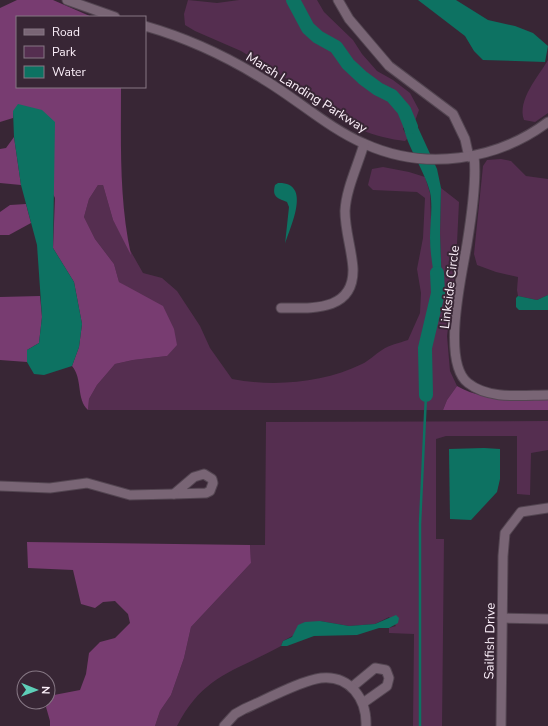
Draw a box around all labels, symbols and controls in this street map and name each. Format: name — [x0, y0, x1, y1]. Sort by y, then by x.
legend — [16, 16, 146, 88]
text: Road — [52, 24, 80, 40]
text: Park — [52, 44, 77, 60]
street label: Marsh Landing Parkway — [242, 48, 371, 138]
text: Water — [52, 64, 86, 80]
street label: Linkside Circle — [436, 244, 464, 330]
street label: Sailfish Drive — [480, 602, 500, 680]
north arrow — [16, 670, 56, 710]
text: N — [38, 686, 53, 694]

